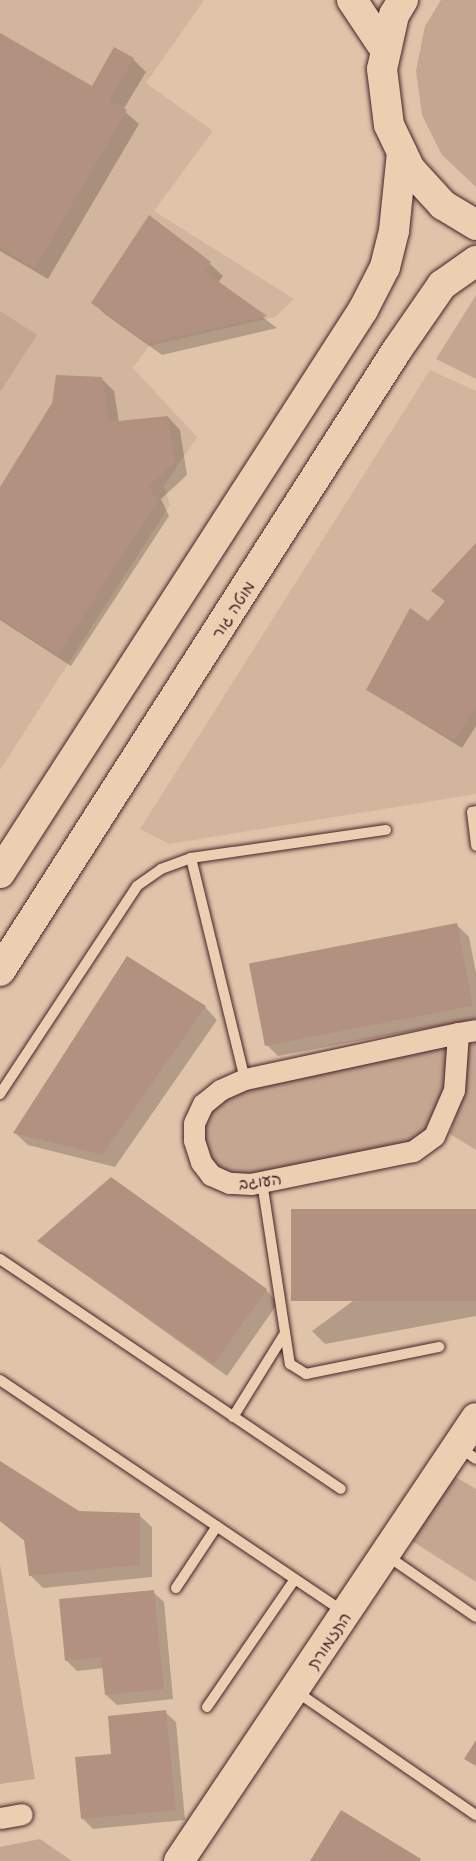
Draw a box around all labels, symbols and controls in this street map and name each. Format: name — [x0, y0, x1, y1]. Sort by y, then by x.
street label: מוטה גור — [206, 577, 258, 641]
street label: העוגב — [237, 1168, 283, 1192]
street label: התזמורת — [302, 1608, 354, 1672]

